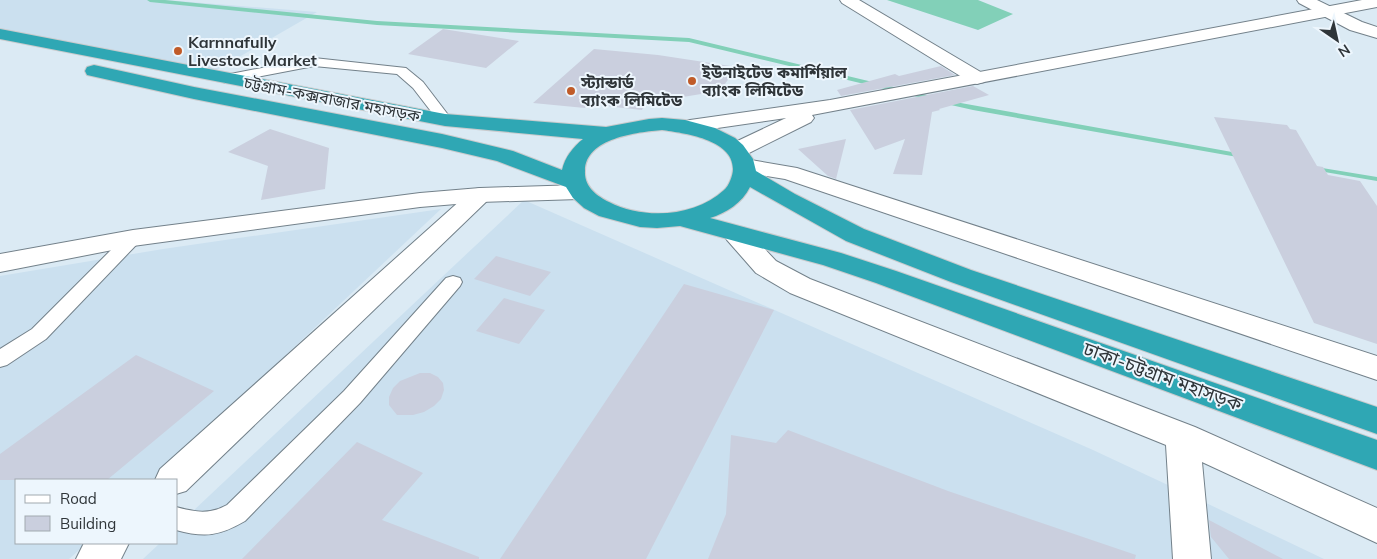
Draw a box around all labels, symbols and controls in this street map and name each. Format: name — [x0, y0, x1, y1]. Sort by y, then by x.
north arrow — [1312, 15, 1362, 65]
place label: Karnnafully Livestock Market — [188, 32, 317, 70]
text: N — [1335, 40, 1354, 61]
marker: Karnnafully Livestock Market — [172, 45, 184, 57]
place label: ইউনাইটেড কমার্শিয়াল ব্যাংক লিমিটেড — [701, 62, 848, 100]
street label: চট্টগ্রাম-কক্সবাজার মহাসড়ক — [241, 72, 423, 126]
place label: স্ট্যান্ডার্ড ব্যাংক লিমিটেড — [580, 72, 683, 110]
marker: ইউনাইটেড কমার্শিয়াল ব্যাংক লিমিটেড — [686, 75, 698, 87]
marker: স্ট্যান্ডার্ড ব্যাংক লিমিটেড — [565, 85, 577, 97]
street label: ঢাকা-চট্টগ্রাম মহাসড়ক — [1079, 336, 1246, 416]
legend — [15, 479, 178, 544]
text: Road — [60, 489, 97, 508]
text: Building — [60, 514, 116, 533]

